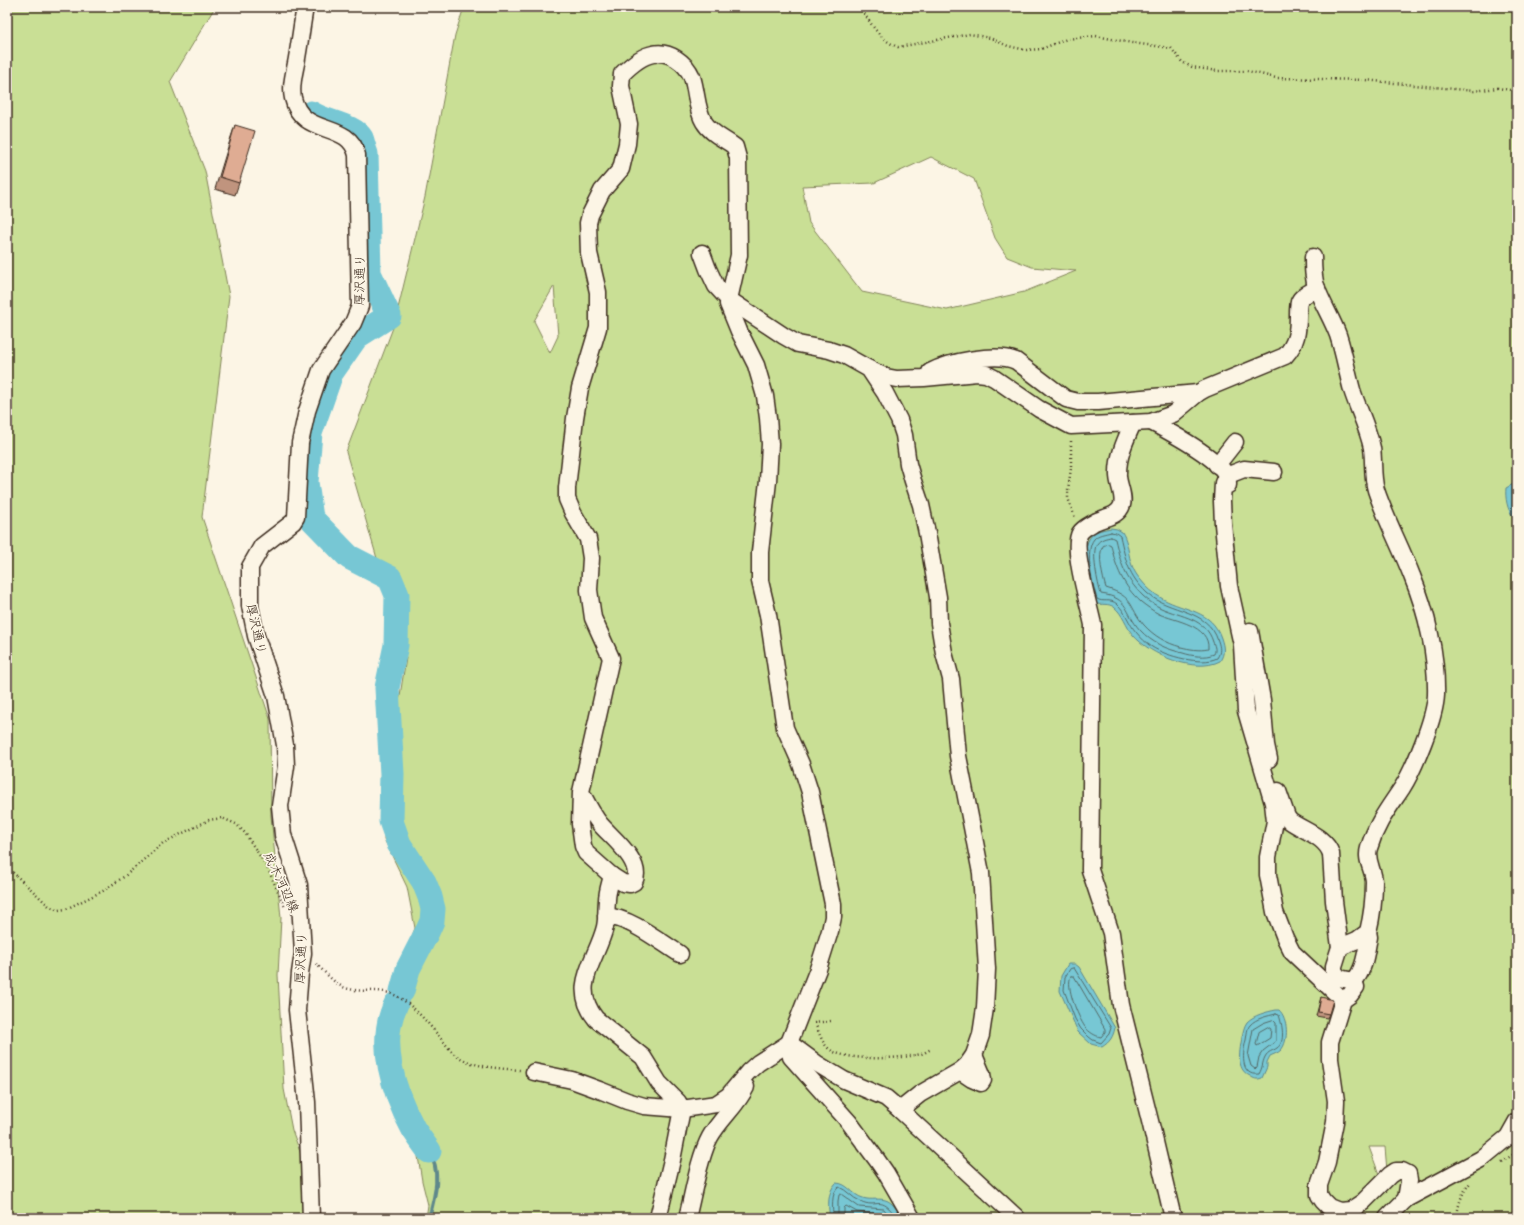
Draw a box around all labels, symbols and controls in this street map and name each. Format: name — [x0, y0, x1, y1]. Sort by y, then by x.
street label: 厚沢通り — [352, 254, 367, 306]
street label: 厚沢通り — [243, 602, 270, 656]
street label: 成木河辺線 — [261, 850, 302, 916]
street label: 厚沢通り — [292, 932, 309, 984]

